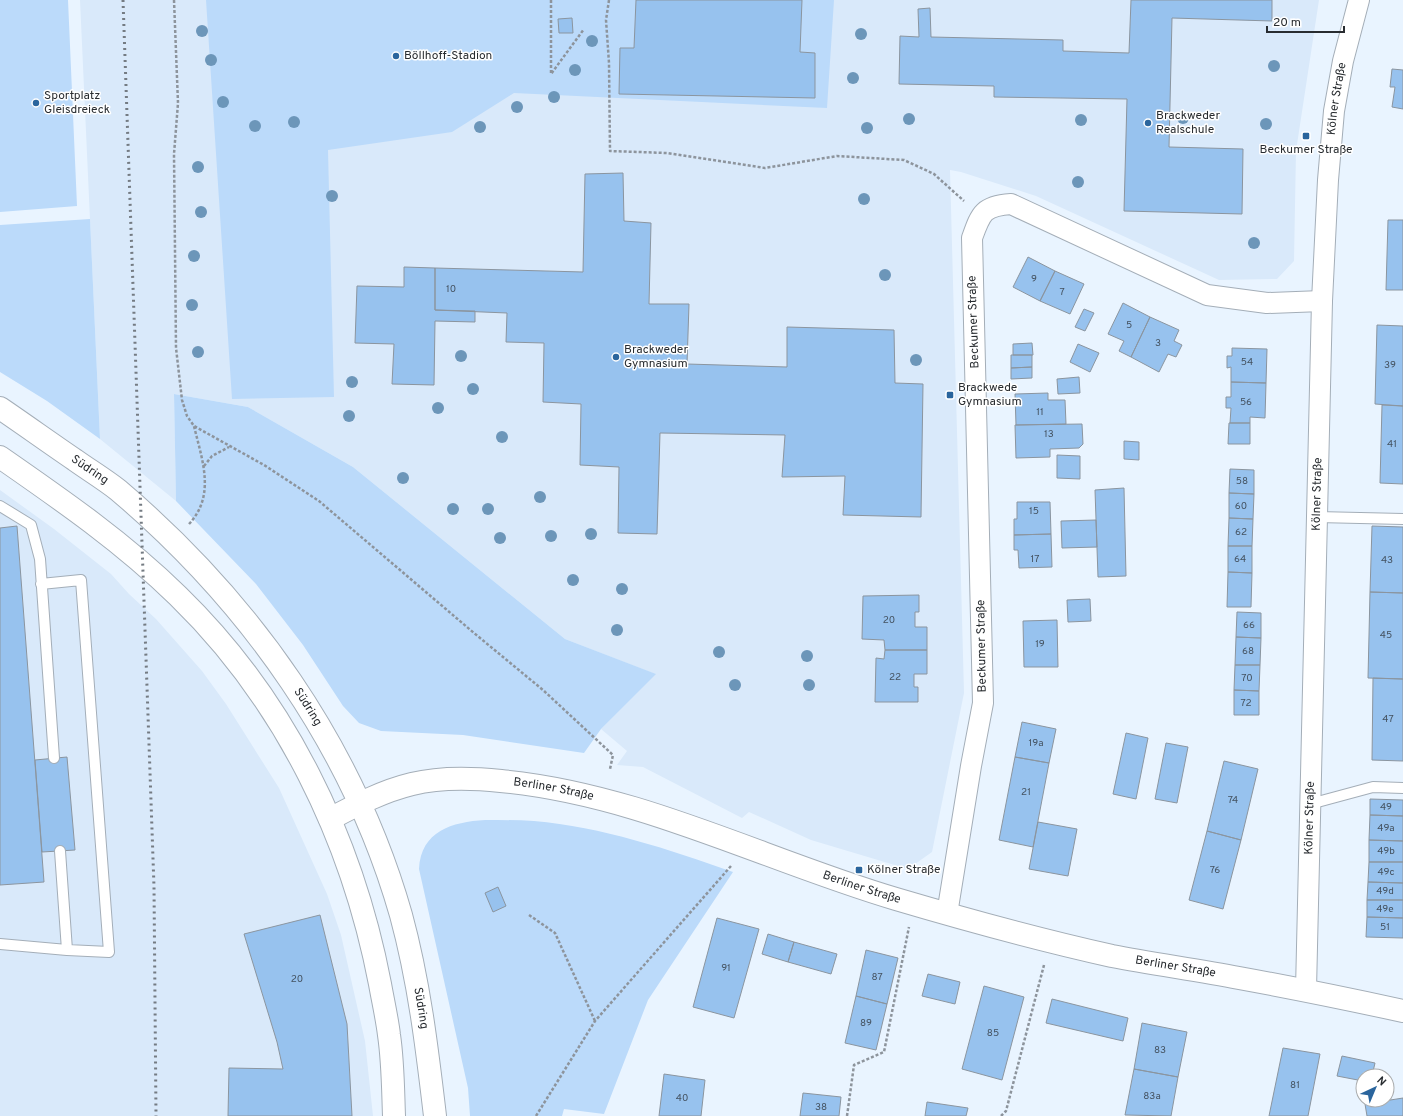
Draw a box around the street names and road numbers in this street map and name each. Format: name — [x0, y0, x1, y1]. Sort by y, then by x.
street label: Kölner Straße — [1324, 61, 1351, 136]
street label: Beckumer Straße — [964, 275, 984, 369]
street label: Südring — [68, 452, 112, 488]
street label: Kölner Straße — [1309, 457, 1326, 531]
street label: Beckumer Straße — [973, 599, 991, 693]
street label: Südring — [290, 685, 325, 729]
street label: Berliner Straße — [512, 774, 595, 805]
street label: Kölner Straße — [1301, 781, 1319, 855]
street label: Berliner Straße — [820, 867, 903, 908]
street label: Berliner Straße — [1134, 952, 1217, 982]
street label: Südring — [409, 986, 432, 1030]

